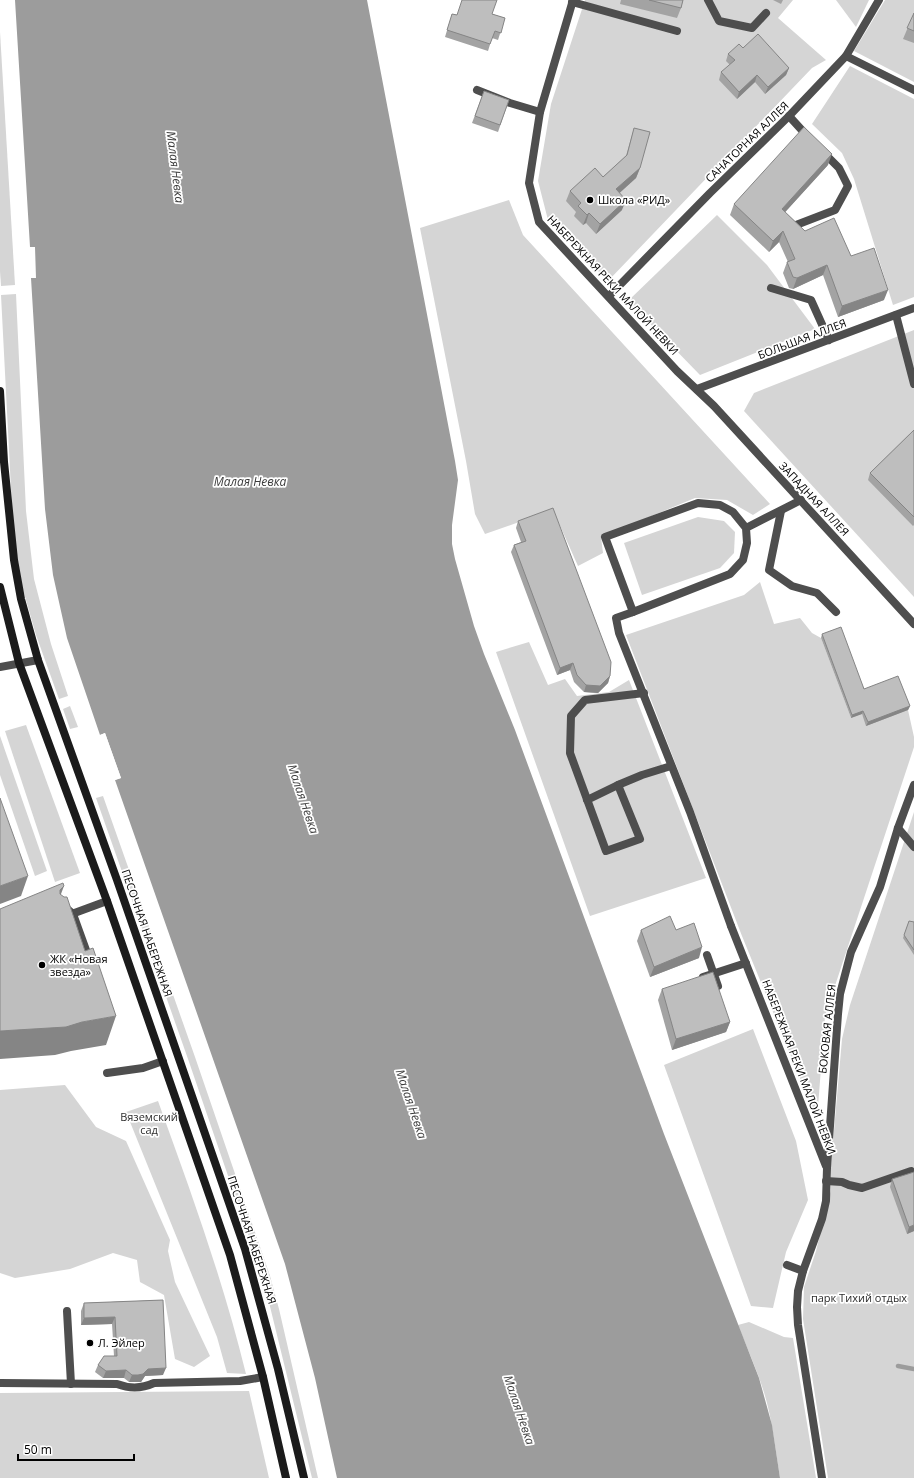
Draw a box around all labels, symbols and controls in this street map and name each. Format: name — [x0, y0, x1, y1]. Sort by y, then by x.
street label: САНАТОРНАЯ АЛЛЕЯ — [702, 98, 792, 185]
water label: Малая Невка — [163, 130, 188, 204]
place label: Школа «РИД» — [598, 192, 671, 207]
marker: Школа «РИД» — [585, 195, 595, 205]
street label: НАБЕРЕЖНАЯ РЕКИ МАЛОЙ НЕВКИ — [544, 211, 682, 358]
street label: БОЛЬШАЯ АЛЛЕЯ — [755, 315, 848, 362]
street label: ЗАПАДНАЯ АЛЛЕЯ — [776, 458, 853, 539]
water label: Малая Невка — [214, 473, 287, 490]
water label: Малая Невка — [284, 762, 323, 836]
street label: ПЕСОЧНАЯ НАБЕРЕЖНАЯ — [119, 867, 176, 999]
place label: ЖК «Новая звезда» — [50, 951, 108, 979]
marker: ЖК «Новая звезда» — [37, 960, 47, 970]
street label: НАБЕРЕЖНАЯ РЕКИ МАЛОЙ НЕВКИ — [759, 977, 840, 1156]
street label: БОКОВАЯ АЛЛЕЯ — [814, 983, 839, 1074]
water label: Малая Невка — [392, 1067, 431, 1141]
park label: Вяземский сад — [120, 1109, 178, 1137]
street label: ПЕСОЧНАЯ НАБЕРЕЖНАЯ — [225, 1174, 280, 1306]
park label: парк Тихий отдых — [811, 1290, 907, 1305]
place label: Л. Эйлер — [98, 1335, 145, 1350]
marker: Л. Эйлер — [85, 1338, 95, 1348]
water label: Малая Невка — [500, 1373, 539, 1447]
scale bar — [18, 1436, 134, 1462]
text: 50 m — [24, 1441, 52, 1458]

